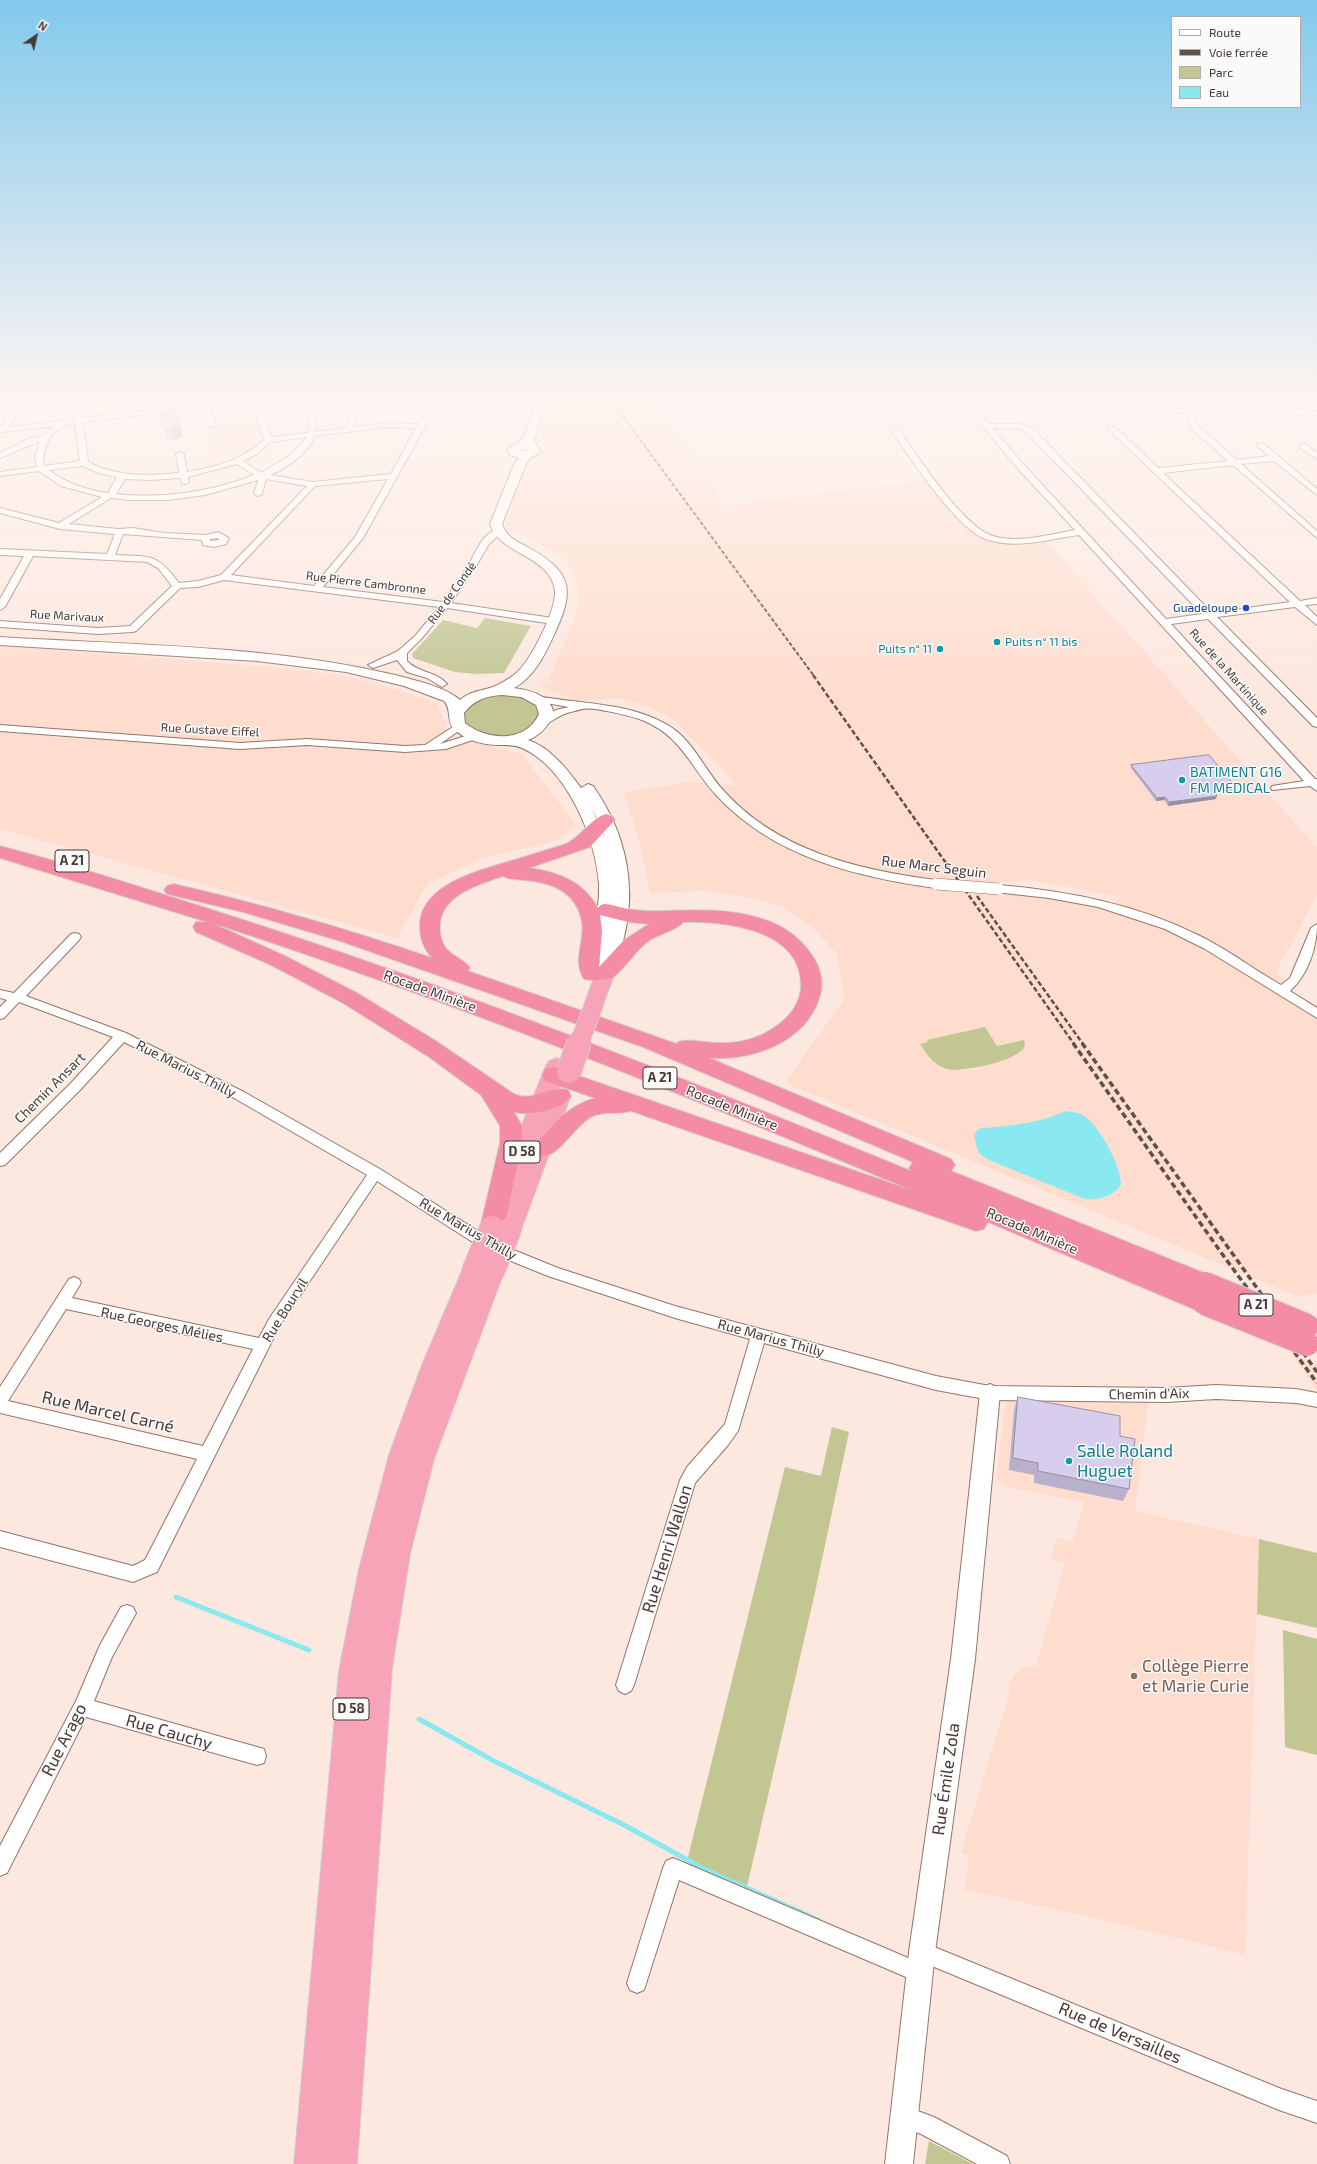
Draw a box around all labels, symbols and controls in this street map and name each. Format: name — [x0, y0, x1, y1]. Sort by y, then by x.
north arrow — [16, 16, 56, 56]
legend — [1171, 16, 1301, 108]
text: N — [36, 18, 50, 33]
text: Route — [1209, 25, 1241, 39]
text: Voie ferrée — [1209, 45, 1268, 59]
text: Parc — [1209, 65, 1233, 79]
text: Eau — [1209, 85, 1229, 99]
street label: Rue de Condé — [425, 559, 479, 627]
street label: Rue Pierre Cambronne — [305, 568, 427, 598]
place label: Guadeloupe — [1173, 601, 1238, 615]
marker: Guadeloupe — [1241, 603, 1251, 613]
street label: Rue Marivaux — [30, 607, 104, 625]
street label: Rue de la Martinique — [1186, 626, 1272, 718]
place label: Puits n° 11 bis — [1005, 635, 1077, 649]
marker: Puits n° 11 bis — [992, 637, 1002, 647]
place label: Puits n° 11 — [878, 642, 932, 656]
marker: Puits n° 11 — [935, 644, 945, 654]
street label: Rue Gustave Eiffel — [160, 720, 260, 740]
place label: BATIMENT G16 FM MEDICAL — [1190, 764, 1282, 796]
marker: BATIMENT G16 FM MEDICAL — [1177, 775, 1187, 785]
road number: A 21 — [55, 850, 89, 872]
street label: Rue Marc Seguin — [881, 852, 987, 882]
street label: Rocade Minière — [381, 966, 479, 1016]
street label: Rue Marius Thilly — [133, 1037, 239, 1101]
street label: Chemin Ansart — [11, 1049, 89, 1127]
road number: A 21 — [643, 1067, 677, 1089]
street label: Rocade Minière — [684, 1082, 780, 1134]
road number: D 58 — [504, 1141, 540, 1163]
street label: Rue Marius Thilly — [416, 1194, 520, 1264]
street label: Rocade Minière — [984, 1204, 1080, 1258]
street label: Rue Bourvil — [259, 1275, 311, 1345]
road number: A 21 — [1239, 1294, 1273, 1316]
street label: Rue Georges Mélies — [99, 1304, 225, 1346]
street label: Rue Marius Thilly — [716, 1316, 826, 1360]
street label: Chemin d'Aix — [1109, 1385, 1189, 1403]
street label: Rue Marcel Carné — [40, 1387, 176, 1437]
place label: Salle Roland Huguet — [1077, 1441, 1173, 1481]
marker: Salle Roland Huguet — [1064, 1456, 1074, 1466]
street label: Rue Henri Wallon — [638, 1482, 696, 1616]
place label: Collège Pierre et Marie Curie — [1142, 1656, 1249, 1696]
marker: Collège Pierre et Marie Curie — [1129, 1671, 1139, 1681]
road number: D 58 — [333, 1698, 369, 1720]
street label: Rue Arago — [37, 1700, 91, 1780]
street label: Rue Cauchy — [123, 1710, 215, 1754]
street label: Rue Émile Zola — [928, 1721, 964, 1837]
street label: Rue de Versailles — [1056, 1998, 1184, 2068]

